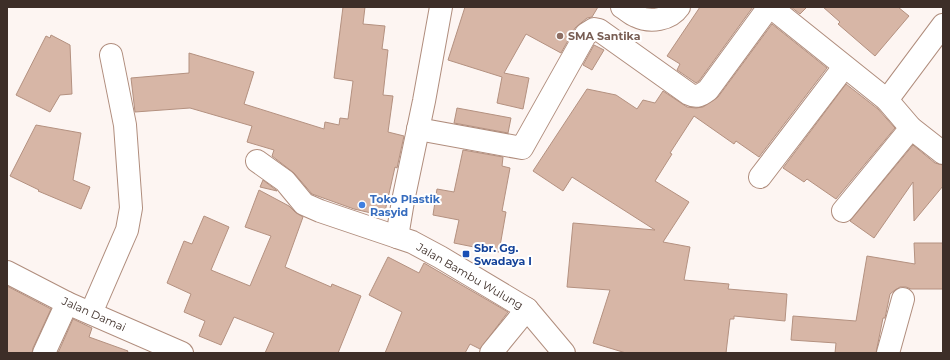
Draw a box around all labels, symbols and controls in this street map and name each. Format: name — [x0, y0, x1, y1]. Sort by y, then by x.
place label: SMA Santika — [568, 29, 641, 43]
marker: SMA Santika — [555, 31, 565, 41]
place label: Toko Plastik Rasyid — [370, 192, 441, 219]
marker: Toko Plastik Rasyid — [357, 200, 367, 210]
street label: Jalan Bambu Wulung — [413, 239, 526, 312]
place label: Sbr. Gg. Swadaya I — [474, 241, 532, 268]
marker: Sbr. Gg. Swadaya I — [461, 249, 471, 259]
street label: Jalan Damai — [59, 293, 128, 334]

